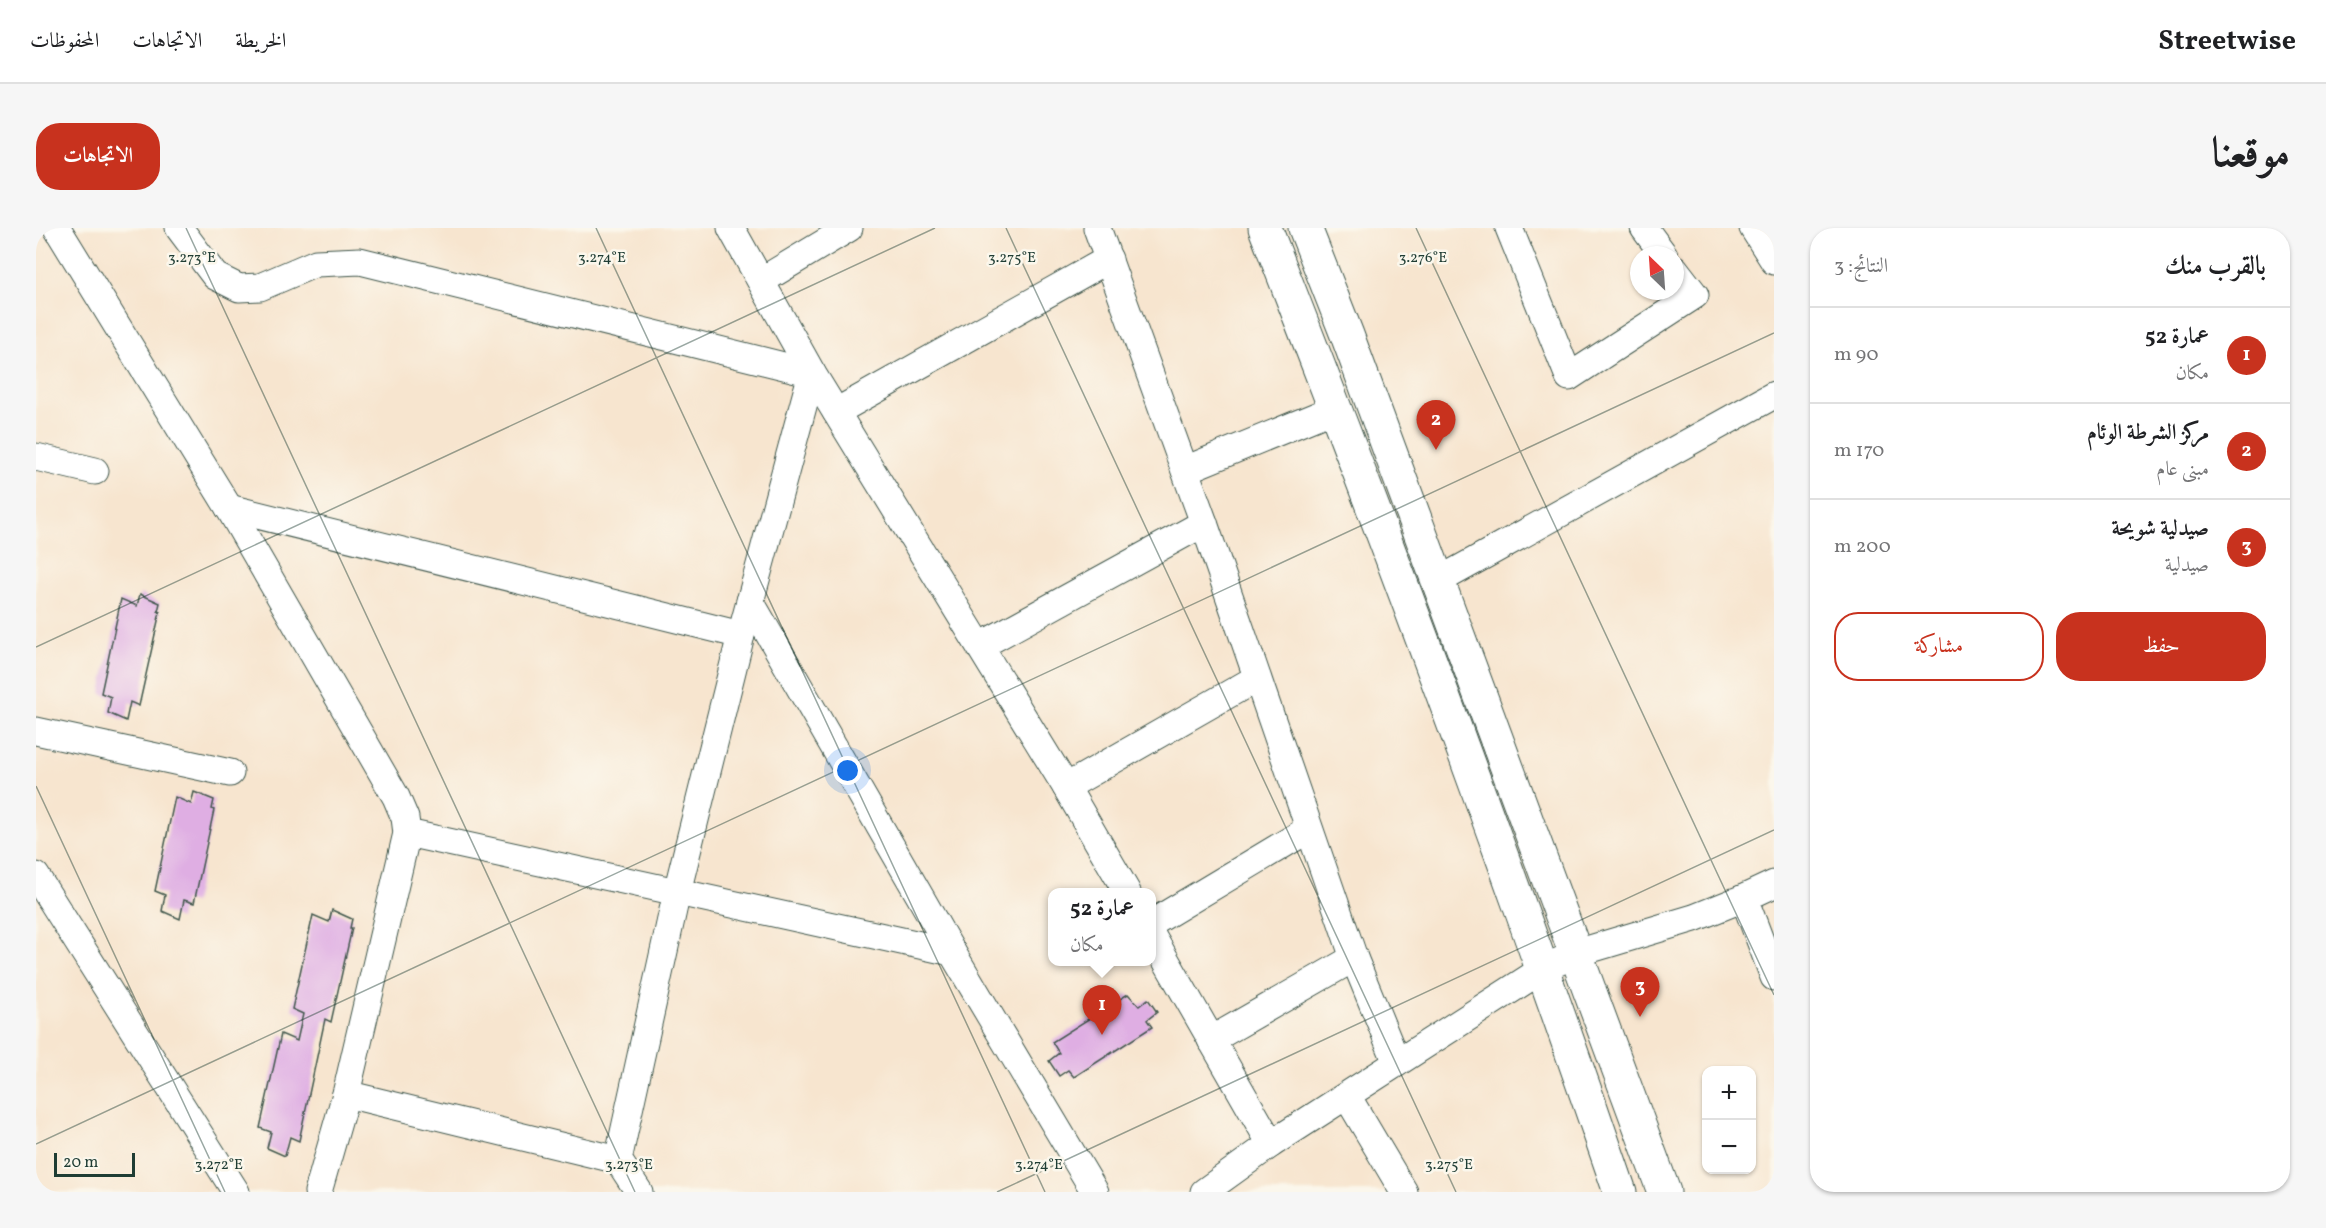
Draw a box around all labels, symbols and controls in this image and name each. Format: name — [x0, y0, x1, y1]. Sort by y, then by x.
text: Streetwise — [2158, 22, 2296, 61]
text: المحفوظات — [30, 27, 99, 56]
text: الاتجاهات — [132, 27, 202, 56]
text: الخريطة — [235, 27, 286, 56]
button: الاتجاهات — [36, 123, 160, 190]
text: موقعنا — [2212, 126, 2290, 185]
north arrow — [1630, 246, 1684, 300]
text: 3.273°E — [168, 248, 216, 269]
text: 3.274°E — [578, 248, 626, 269]
text: 3.275°E — [988, 248, 1036, 269]
text: 3.276°E — [1399, 248, 1447, 269]
text: بالقرب منك — [2165, 249, 2266, 285]
text: النتائج: 3 — [1834, 253, 1888, 281]
text: عمارة 52 — [2145, 322, 2209, 353]
text: 90 m — [1834, 341, 1879, 369]
text: 1 — [2242, 341, 2251, 369]
text: مكان — [2175, 360, 2209, 388]
pin: 2 — [1416, 400, 1456, 450]
text: مركز الشرطة الوئام — [2087, 418, 2209, 449]
text: 170 m — [1834, 437, 1884, 465]
text: 2 — [2241, 437, 2252, 465]
text: مبنى عام — [2156, 456, 2209, 484]
text: صيدلية شويحة — [2112, 514, 2209, 545]
text: 200 m — [1834, 533, 1891, 561]
text: 3 — [2241, 533, 2252, 561]
text: صيدلية — [2165, 552, 2209, 580]
button: مشاركة — [1834, 612, 2044, 681]
button: حفظ — [2056, 612, 2266, 681]
your location — [833, 756, 862, 785]
popup — [1048, 888, 1156, 966]
text: عمارة 52 — [1070, 894, 1134, 925]
text: مكان — [1070, 932, 1104, 960]
pin: 3 — [1620, 968, 1660, 1017]
pin: 1 — [1082, 986, 1122, 1035]
map controls — [1702, 1066, 1756, 1174]
button: + — [1702, 1066, 1756, 1120]
button: − — [1702, 1120, 1756, 1174]
scale bar — [54, 1150, 135, 1178]
text: 20 m — [63, 1152, 98, 1174]
text: 3.272°E — [195, 1155, 243, 1176]
text: 3.273°E — [605, 1155, 653, 1176]
text: 3.274°E — [1015, 1155, 1063, 1176]
text: 3.275°E — [1425, 1155, 1473, 1176]

